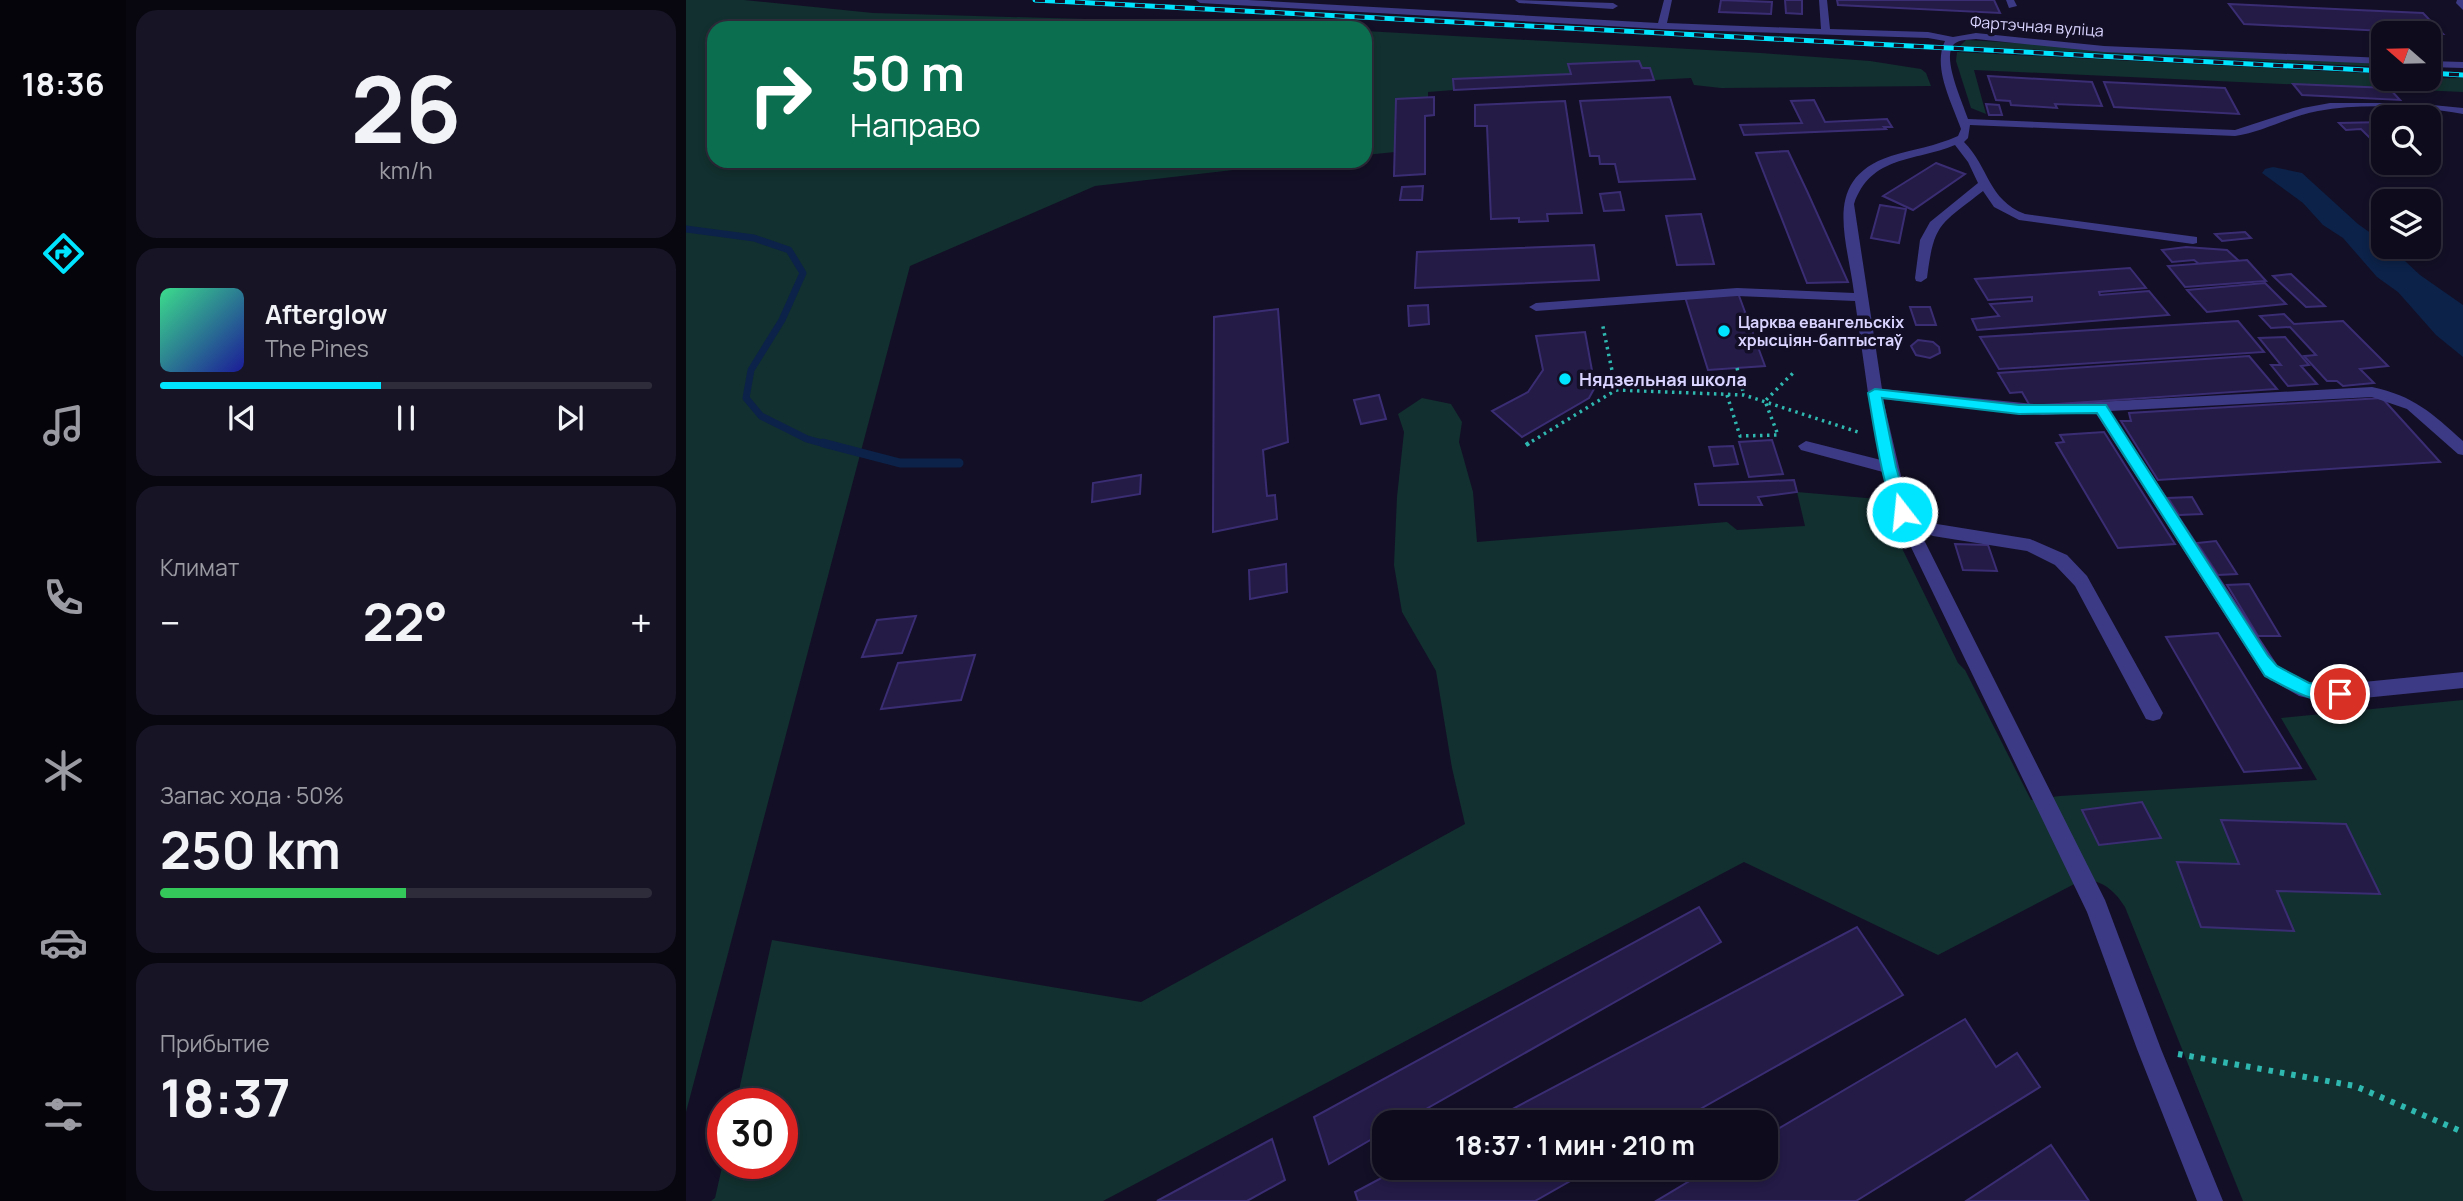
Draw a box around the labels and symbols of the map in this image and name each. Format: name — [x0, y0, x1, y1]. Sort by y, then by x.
street label: Фартэчная вуліца — [1969, 10, 2105, 42]
north arrow — [2371, 21, 2441, 91]
place label: Царква евангельскіх хрысціян-баптыстаў — [1738, 311, 1904, 351]
marker: Царква евангельскіх хрысціян-баптыстаў — [1716, 323, 1732, 339]
place label: Нядзельная школа — [1579, 367, 1747, 391]
marker: Нядзельная школа — [1557, 371, 1573, 387]
position arrow — [1865, 475, 1939, 549]
pin — [2310, 664, 2370, 724]
speed limit sign: 30 — [707, 1088, 798, 1179]

